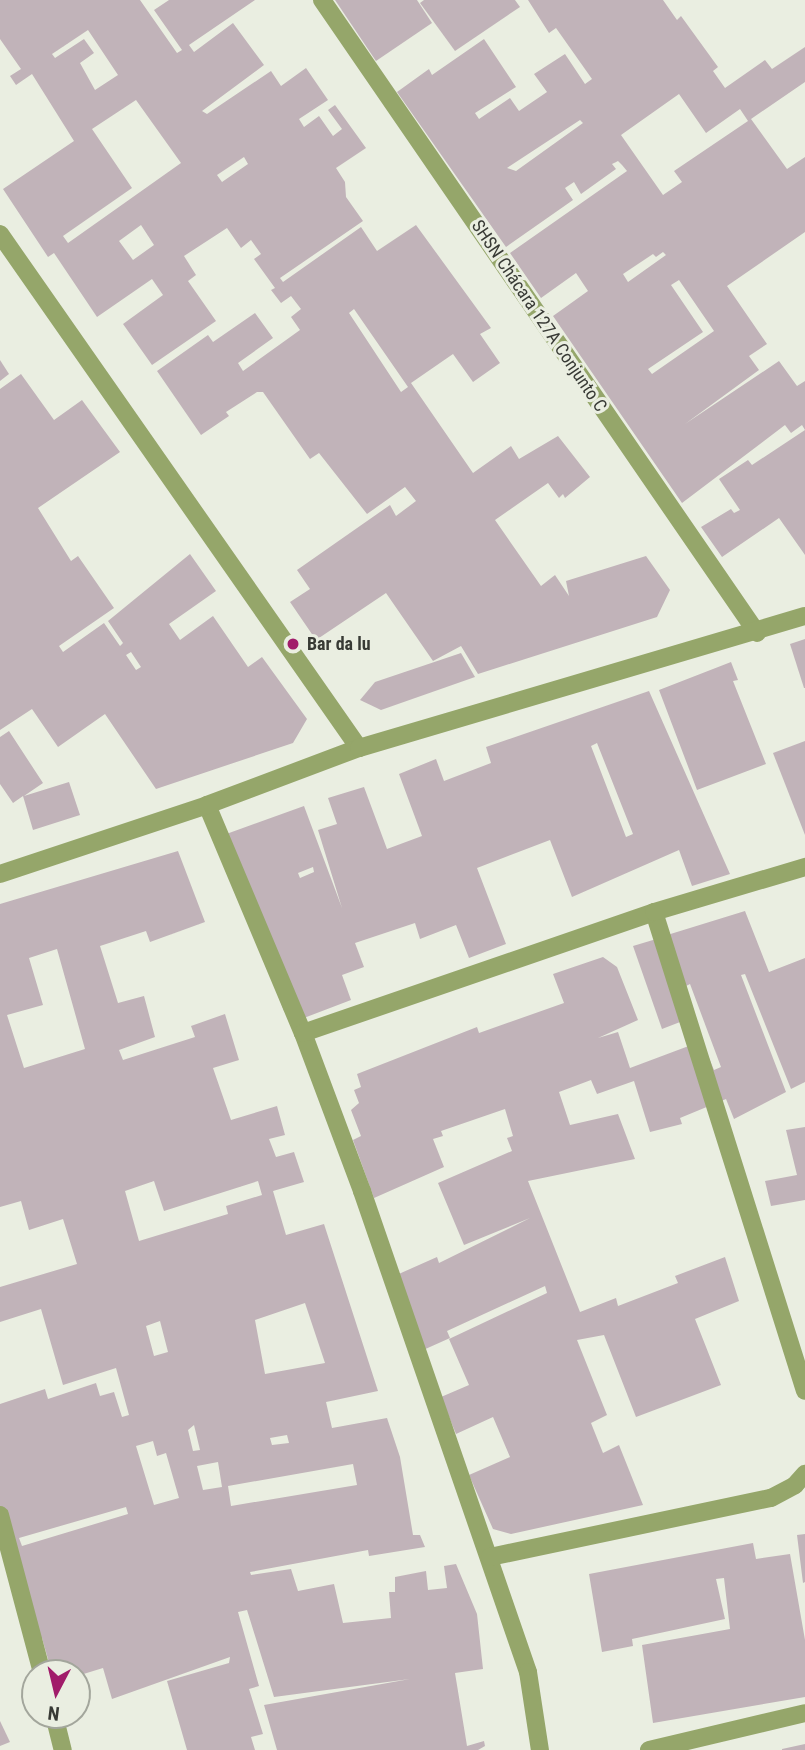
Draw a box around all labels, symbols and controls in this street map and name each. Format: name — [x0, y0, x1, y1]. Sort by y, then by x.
street label: SHSN Chácara 127A Conjunto C — [467, 216, 611, 416]
place label: Bar da lu — [307, 633, 371, 655]
marker: Bar da lu — [285, 636, 301, 652]
north arrow — [21, 1659, 91, 1729]
text: N — [46, 1701, 61, 1725]

